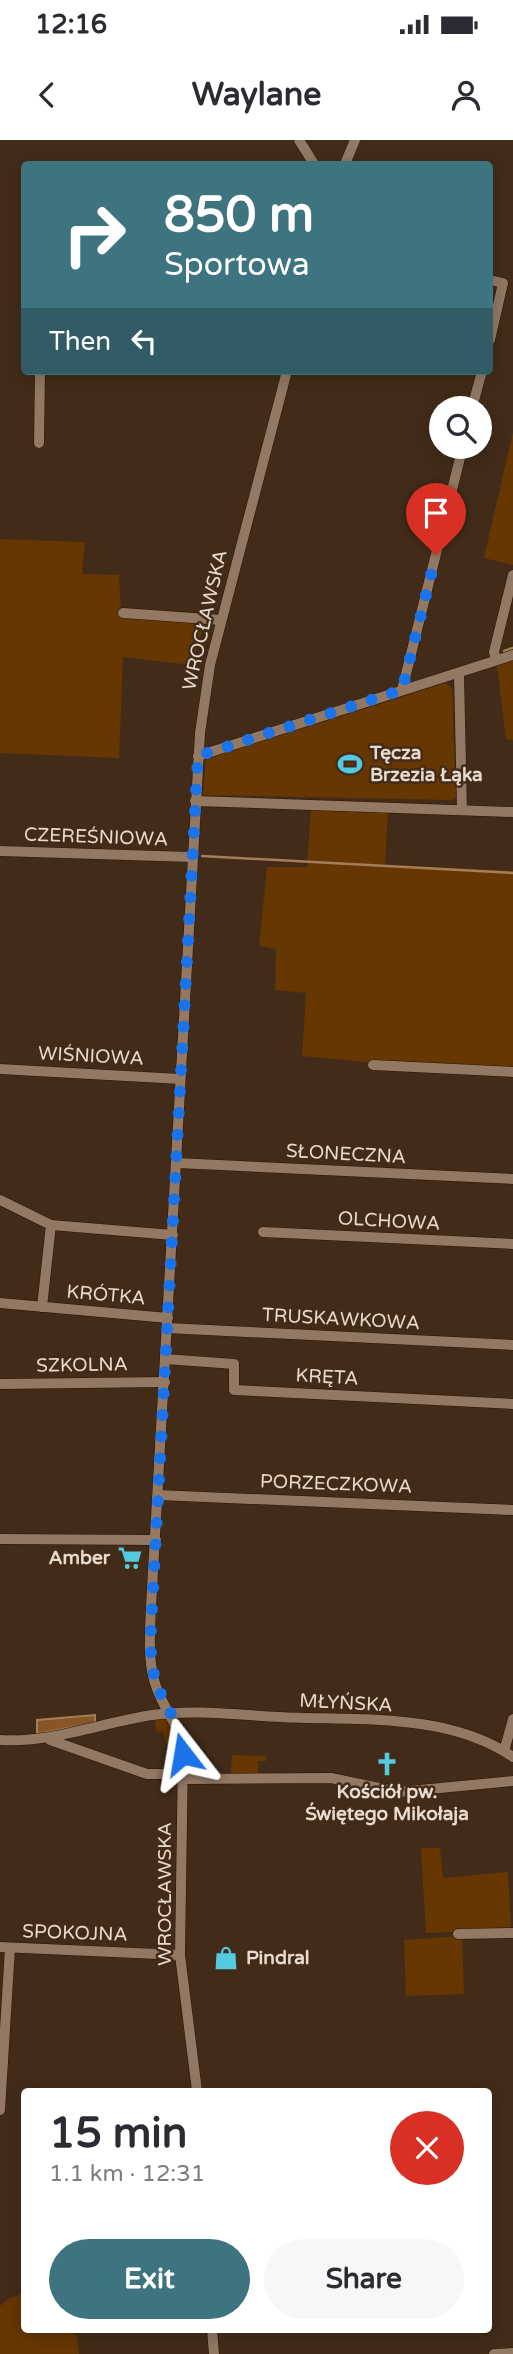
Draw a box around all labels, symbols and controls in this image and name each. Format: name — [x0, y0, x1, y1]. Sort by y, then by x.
text: 12:16 — [35, 9, 107, 40]
icon: back — [28, 76, 66, 114]
text: Waylane — [192, 76, 321, 114]
icon: person — [447, 76, 485, 114]
text: 850 m — [164, 186, 314, 245]
icon: right — [49, 189, 140, 280]
text: Sportowa — [164, 246, 310, 284]
icon: left — [125, 322, 163, 360]
text: Then — [49, 326, 111, 357]
map controls — [429, 396, 492, 459]
button: search — [429, 396, 492, 459]
pin — [406, 483, 466, 555]
icon: arrive — [417, 494, 455, 532]
street label: WROCŁAWSKA — [178, 548, 232, 692]
place label: Tęcza Brzezia Łąka — [369, 742, 483, 786]
sports icon: Tęcza Brzezia Łąka — [336, 750, 364, 778]
street label: CZEREŚNIOWA — [24, 822, 169, 851]
street label: WIŚNIOWA — [38, 1041, 144, 1070]
street label: SŁONECZNA — [285, 1140, 407, 1168]
street label: OLCHOWA — [337, 1207, 441, 1235]
street label: KRÓTKA — [66, 1280, 147, 1309]
street label: TRUSKAWKOWA — [262, 1304, 420, 1334]
street label: SZKOLNA — [36, 1353, 128, 1377]
street label: KRĘTA — [295, 1364, 359, 1390]
street label: PORZECZKOWA — [260, 1470, 412, 1498]
supermarket icon: Amber — [116, 1544, 144, 1572]
place label: Amber — [48, 1547, 111, 1569]
street label: MŁYŃSKA — [299, 1689, 393, 1716]
position arrow — [146, 1717, 220, 1791]
church icon: Kościół pw. Świętego Mikołaja — [373, 1750, 401, 1778]
place label: Kościół pw. Świętego Mikołaja — [305, 1781, 469, 1826]
street label: WROCŁAWSKA — [154, 1822, 176, 1966]
street label: SPOKOJNA — [22, 1920, 128, 1946]
shop icon: Pindral — [212, 1944, 240, 1972]
place label: Pindral — [246, 1947, 310, 1969]
text: 15 min — [49, 2108, 187, 2159]
button: close — [390, 2111, 464, 2185]
text: 1.1 km · 12:31 — [49, 2160, 205, 2188]
button: Exit — [49, 2239, 250, 2319]
button: Share — [264, 2239, 464, 2319]

